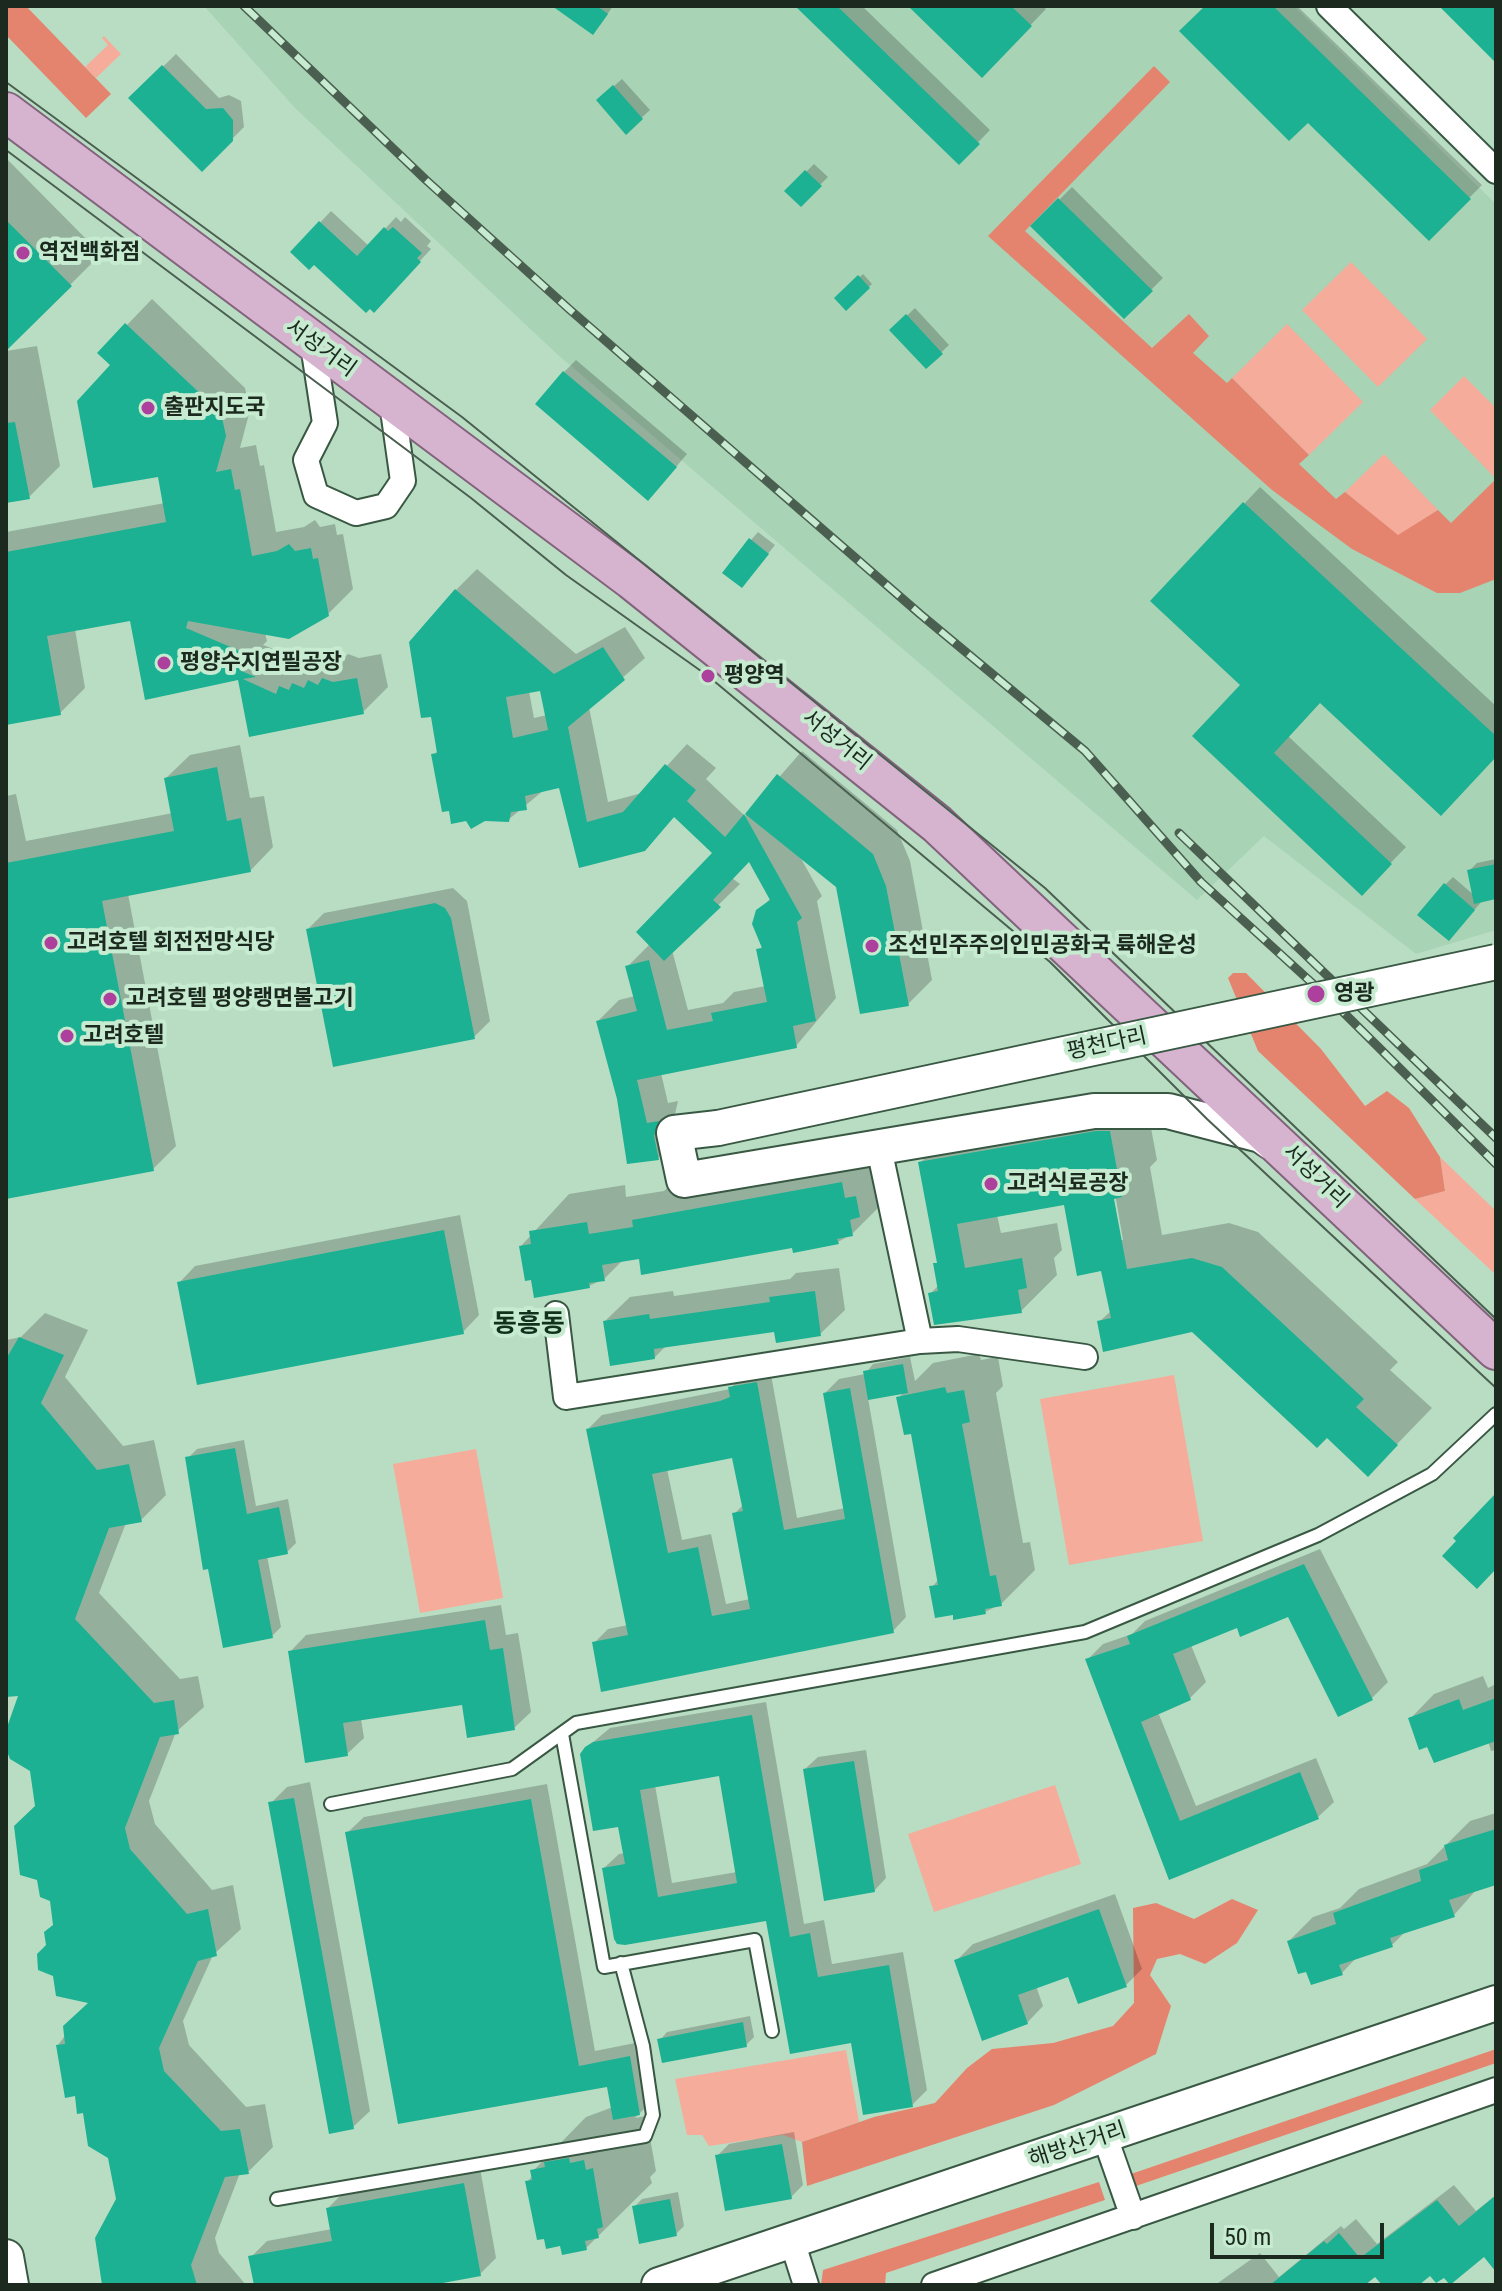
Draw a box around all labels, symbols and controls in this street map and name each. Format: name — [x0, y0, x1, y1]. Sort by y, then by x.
place label: 역전백화점 — [39, 240, 140, 266]
marker: 역전백화점 — [14, 244, 32, 262]
street label: 서성거리 — [279, 315, 361, 383]
place label: 출판지도국 — [164, 395, 265, 421]
marker: 출판지도국 — [139, 399, 157, 417]
place label: 평양수지연필공장 — [180, 650, 342, 676]
marker: 평양수지연필공장 — [155, 654, 173, 672]
place label: 평양역 — [724, 663, 785, 689]
marker: 평양역 — [699, 667, 717, 685]
street label: 서성거리 — [796, 705, 876, 777]
place label: 고려호텔 회전전망식당 — [67, 930, 274, 956]
place label: 조선민주주의인민공화국 륙해운성 — [888, 933, 1197, 959]
marker: 고려호텔 회전전망식당 — [42, 934, 60, 952]
marker: 조선민주주의인민공화국 륙해운성 — [863, 937, 881, 955]
place label: 영광 — [1334, 981, 1374, 1007]
marker: 영광 — [1305, 983, 1327, 1005]
place label: 고려호텔 평양랭면불고기 — [126, 986, 354, 1012]
marker: 고려호텔 평양랭면불고기 — [101, 990, 119, 1008]
place label: 고려호텔 — [83, 1023, 164, 1049]
street label: 평천다리 — [1065, 1024, 1149, 1066]
marker: 고려호텔 — [58, 1027, 76, 1045]
street label: 서성거리 — [1277, 1139, 1353, 1215]
place label: 고려식료공장 — [1007, 1171, 1128, 1197]
marker: 고려식료공장 — [982, 1175, 1000, 1193]
district label: 동흥동 — [493, 1309, 565, 1341]
street label: 해방산거리 — [1026, 2118, 1130, 2174]
scale bar — [1214, 2207, 1388, 2257]
text: 50 m — [1224, 2223, 1271, 2251]

